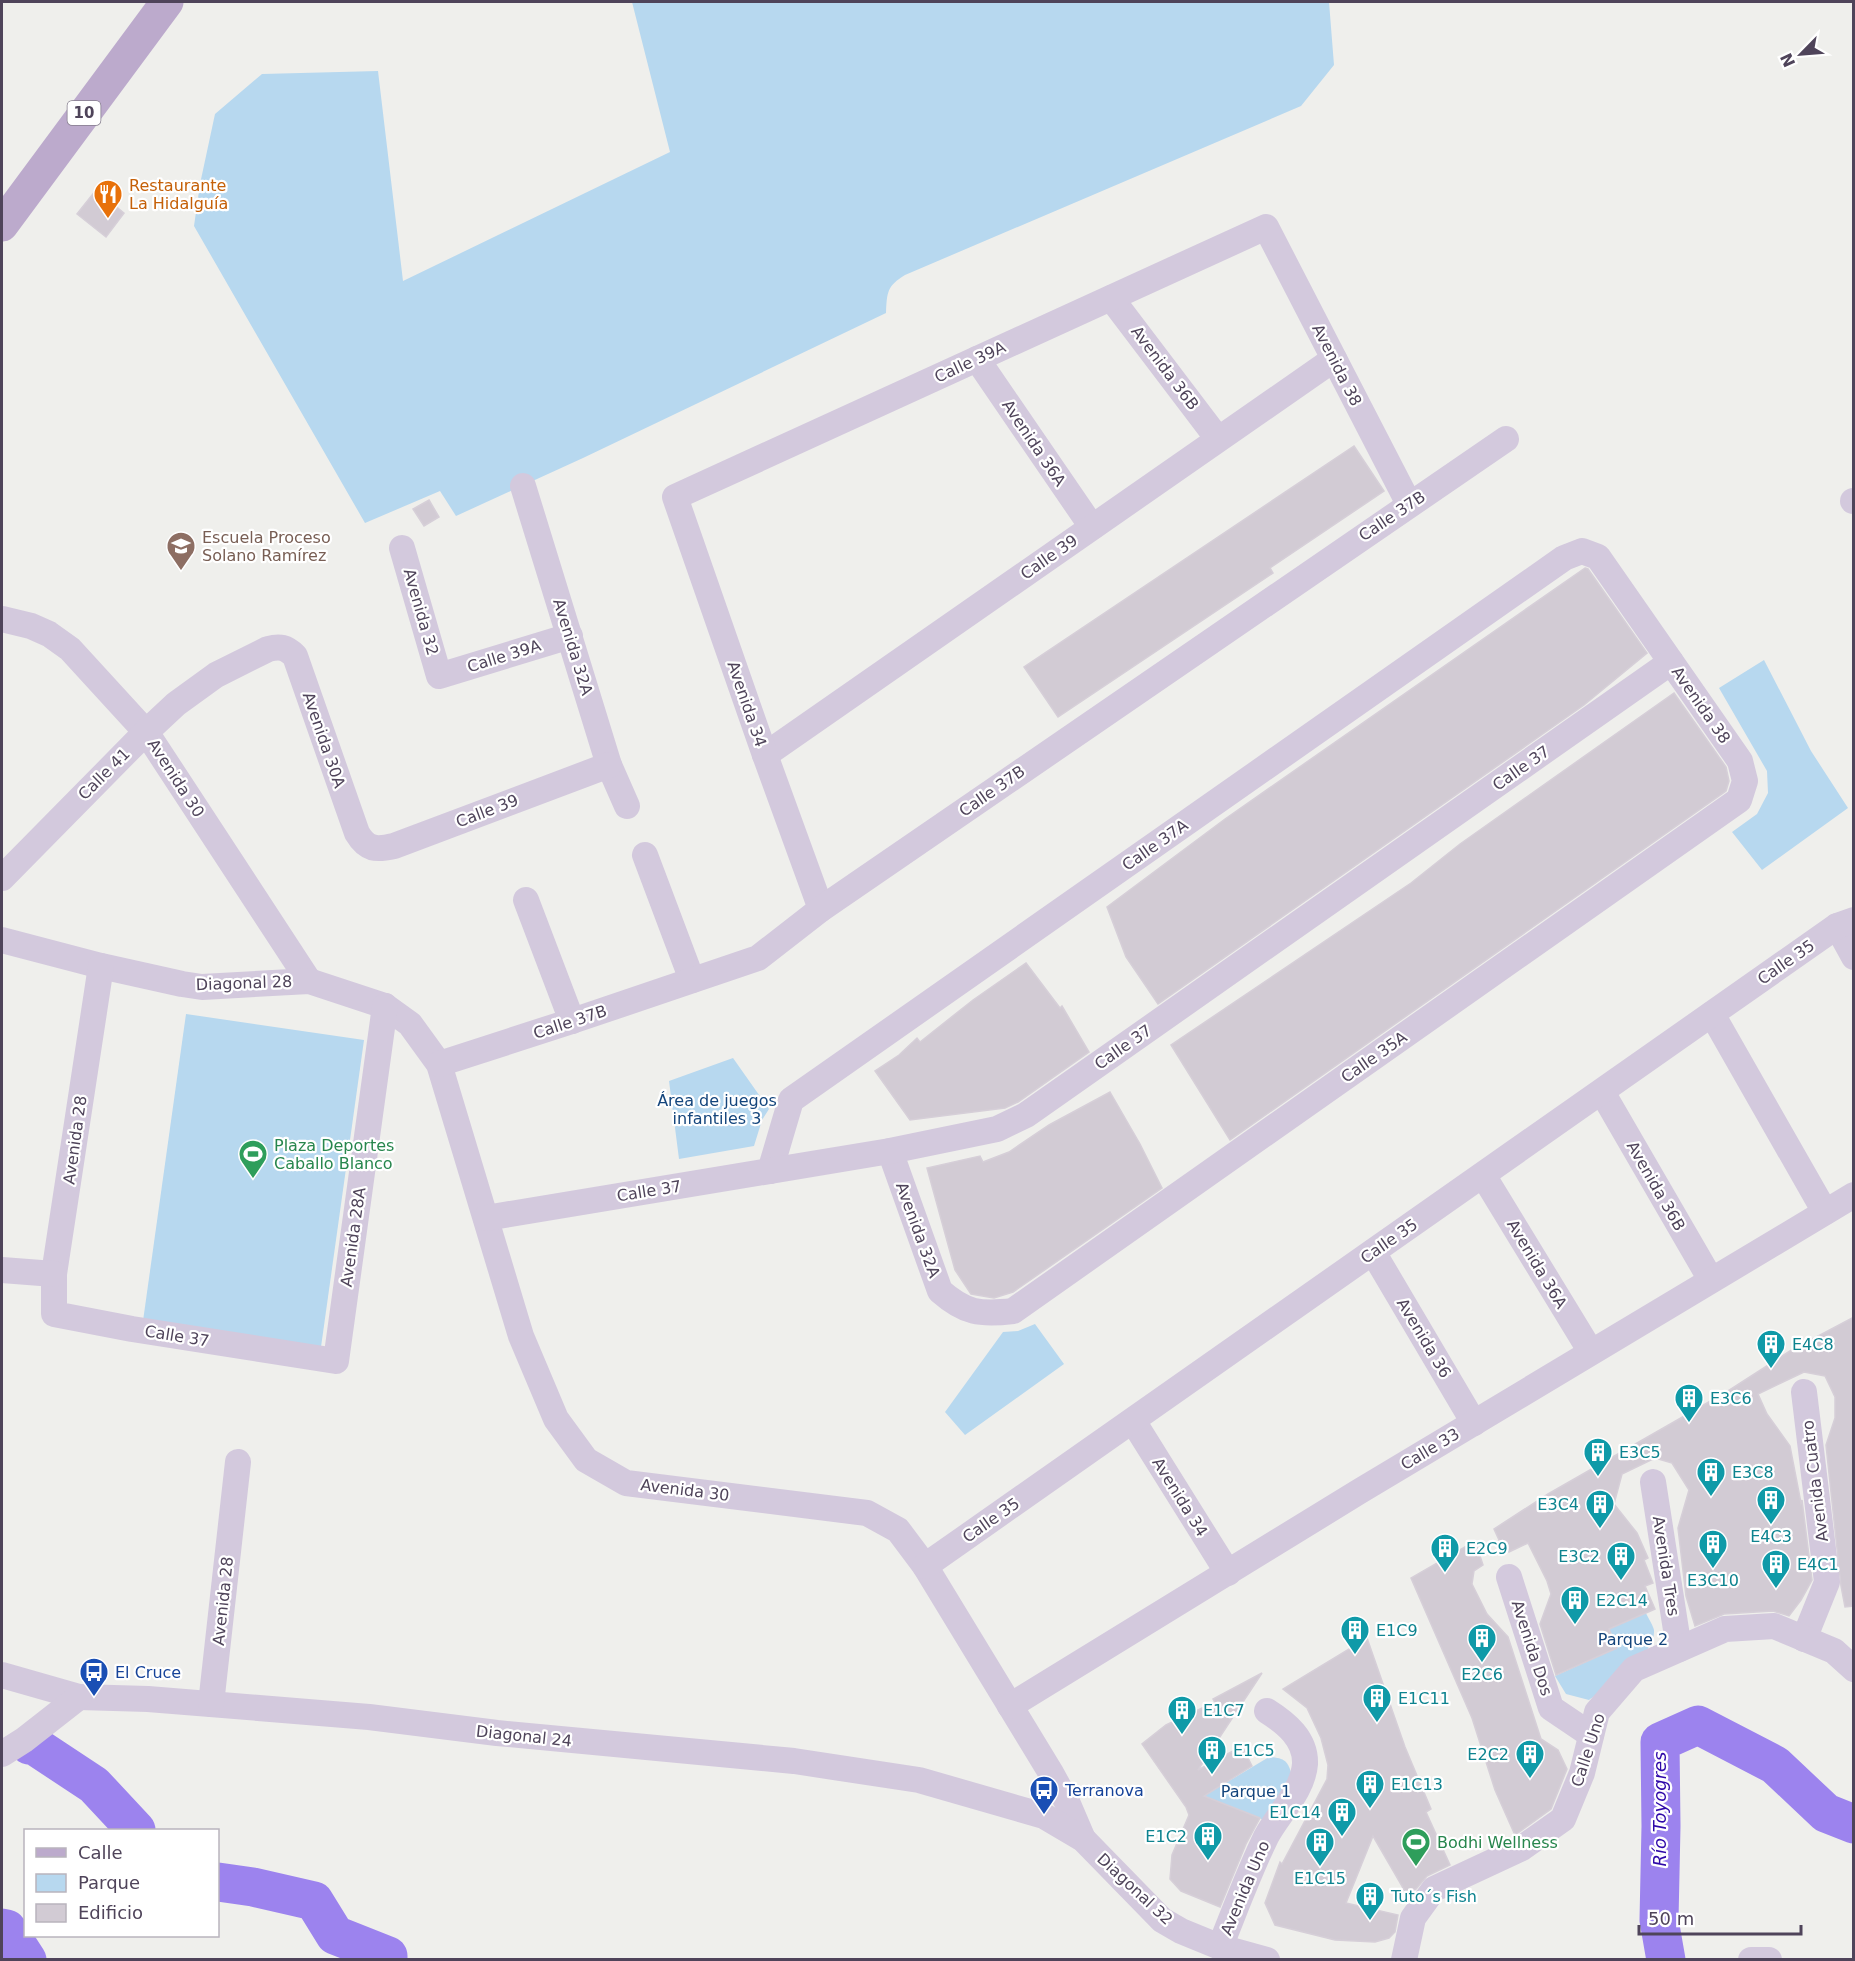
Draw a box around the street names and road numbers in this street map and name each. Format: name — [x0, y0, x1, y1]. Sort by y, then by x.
road number: 10 — [68, 101, 100, 125]
street label: Avenida 38 — [1308, 321, 1366, 409]
street label: Avenida 36B — [1127, 322, 1203, 414]
street label: Calle 39A — [931, 337, 1009, 387]
street label: Avenida 36A — [998, 396, 1070, 490]
street label: Calle 37B — [1355, 487, 1429, 545]
street label: Calle 39 — [1017, 531, 1081, 583]
street label: Avenida 32 — [400, 566, 442, 658]
street label: Avenida 32A — [549, 596, 597, 698]
street label: Calle 39A — [465, 636, 543, 676]
street label: Avenida 34 — [723, 659, 771, 749]
street label: Avenida 38 — [1668, 663, 1734, 747]
street label: Avenida 30A — [299, 690, 349, 791]
street label: Avenida 30 — [144, 735, 208, 821]
street label: Calle 37 — [1489, 742, 1553, 794]
street label: Calle 41 — [74, 744, 134, 804]
street label: Calle 37B — [955, 761, 1029, 821]
street label: Calle 39 — [453, 790, 521, 832]
street label: Calle 37A — [1118, 815, 1192, 875]
street label: Calle 35 — [1754, 936, 1818, 988]
street label: Diagonal 28 — [196, 972, 292, 994]
street label: Calle 37B — [531, 1001, 609, 1043]
street label: Calle 37 — [1091, 1021, 1155, 1073]
street label: Calle 35A — [1337, 1027, 1411, 1087]
street label: Avenida 28 — [59, 1094, 91, 1186]
street label: Avenida 36B — [1623, 1138, 1689, 1234]
street label: Calle 37 — [615, 1177, 683, 1205]
street label: Avenida 32A — [892, 1180, 944, 1280]
street label: Avenida 28A — [337, 1186, 369, 1288]
street label: Calle 35 — [1357, 1215, 1421, 1267]
street label: Avenida 36A — [1503, 1216, 1571, 1312]
street label: Avenida 36 — [1393, 1295, 1455, 1381]
street label: Calle 37 — [143, 1322, 211, 1350]
street label: Avenida Cuatro — [1798, 1419, 1832, 1543]
street label: Calle 33 — [1397, 1424, 1463, 1474]
street label: Avenida 34 — [1148, 1454, 1212, 1540]
street label: Avenida 30 — [640, 1475, 730, 1505]
street label: Calle 35 — [959, 1494, 1023, 1546]
street label: Avenida Tres — [1649, 1515, 1683, 1617]
street label: Avenida 28 — [209, 1556, 237, 1646]
street label: Avenida Dos — [1508, 1598, 1556, 1698]
street label: Calle Uno — [1567, 1711, 1609, 1789]
street label: Diagonal 24 — [475, 1722, 573, 1750]
street label: Avenida Uno — [1217, 1838, 1273, 1938]
street label: Diagonal 32 — [1093, 1849, 1177, 1929]

